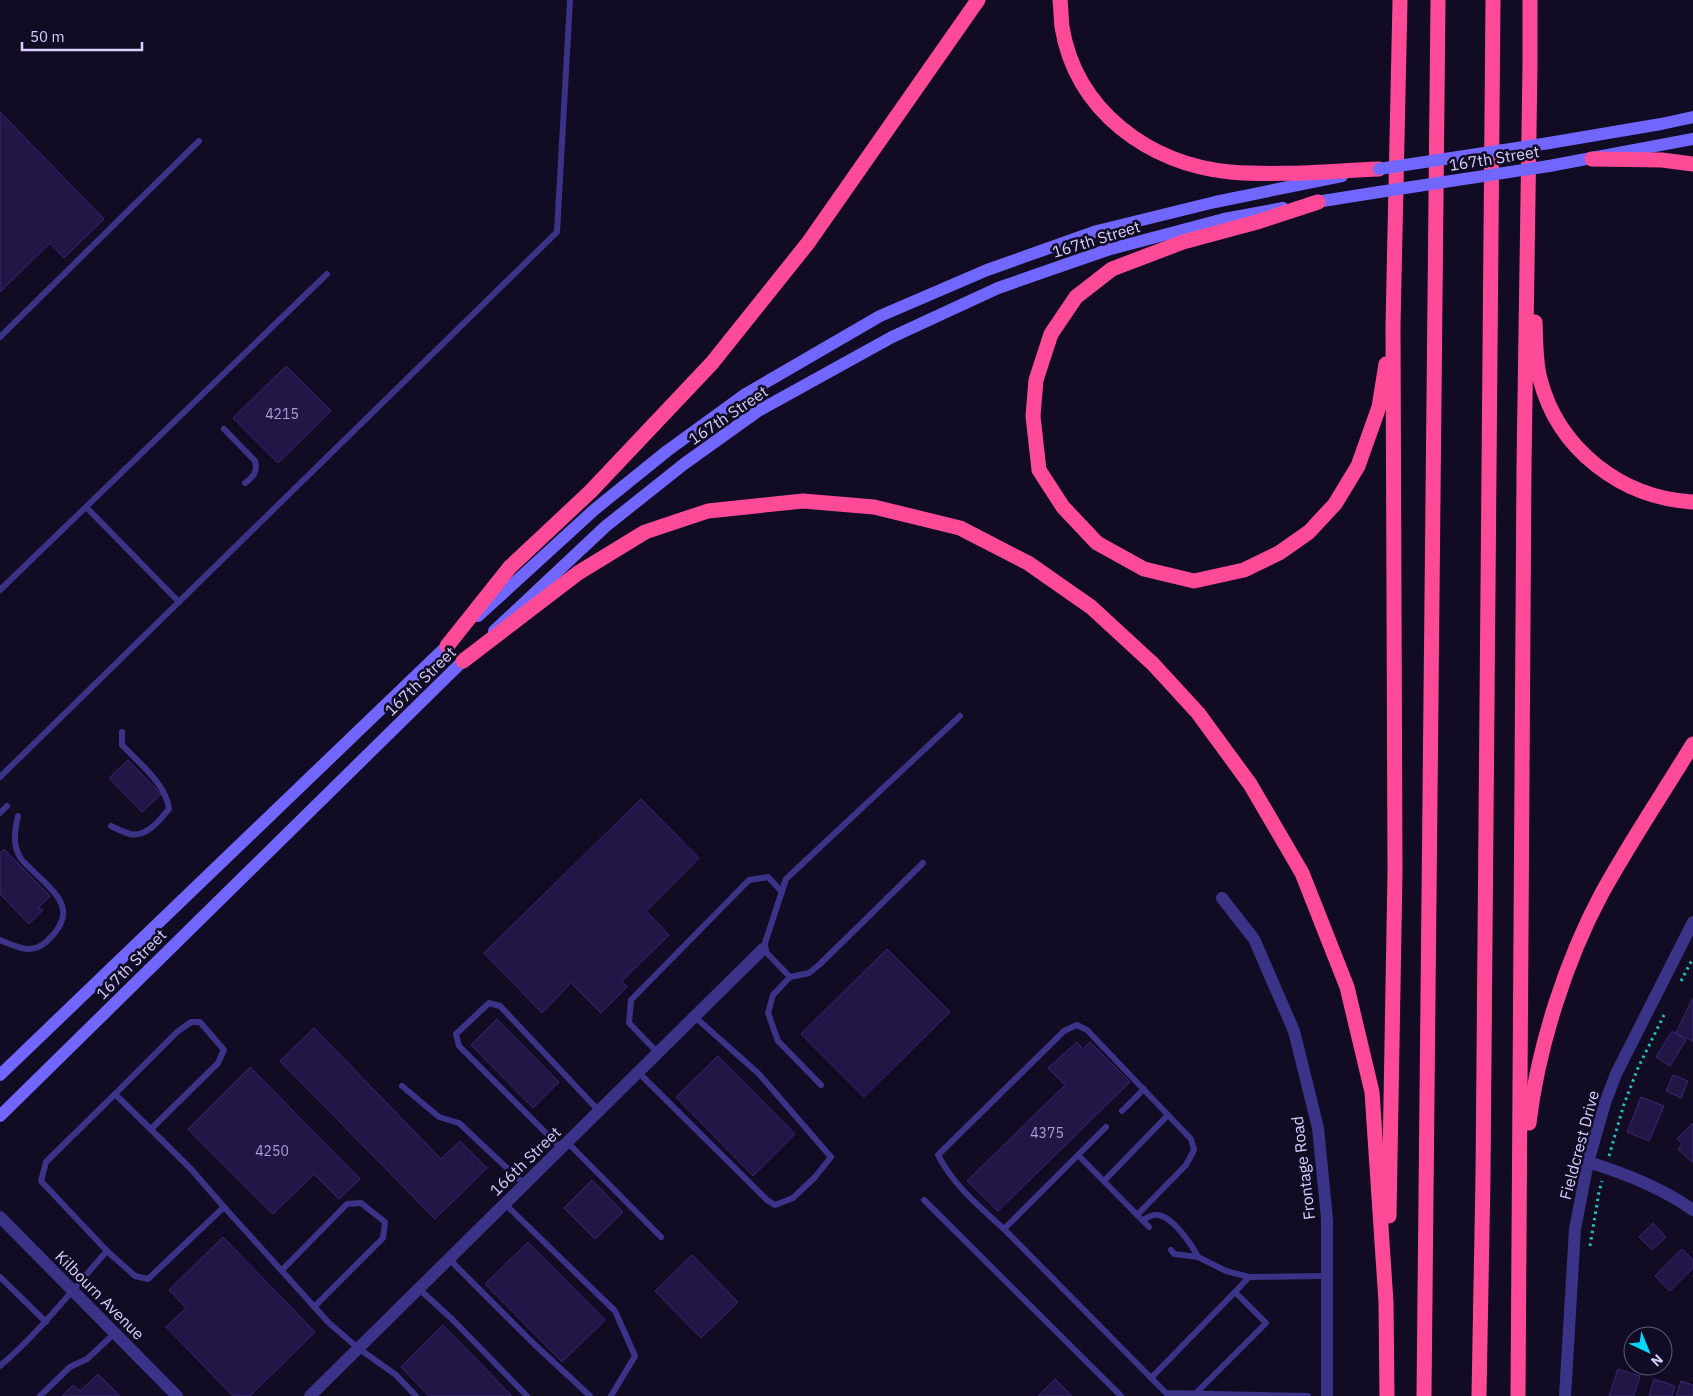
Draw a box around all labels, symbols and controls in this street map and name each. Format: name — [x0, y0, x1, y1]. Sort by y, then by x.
scale bar — [22, 20, 142, 52]
text: 50 m — [30, 27, 65, 46]
street label: 167th Street — [1447, 141, 1541, 175]
street label: 167th Street — [1049, 216, 1143, 262]
street label: 167th Street — [685, 381, 771, 449]
house number: 4215 — [265, 405, 299, 423]
street label: 167th Street — [380, 642, 460, 720]
street label: 167th Street — [92, 925, 170, 1003]
street label: Fieldcrest Drive — [1555, 1088, 1603, 1202]
street label: Frontage Road — [1287, 1115, 1319, 1221]
street label: 166th Street — [485, 1122, 565, 1200]
house number: 4375 — [1030, 1124, 1064, 1142]
house number: 4250 — [255, 1142, 289, 1160]
street label: Kilbourn Avenue — [51, 1246, 149, 1344]
north arrow — [1623, 1326, 1673, 1376]
text: N — [1647, 1350, 1667, 1370]

